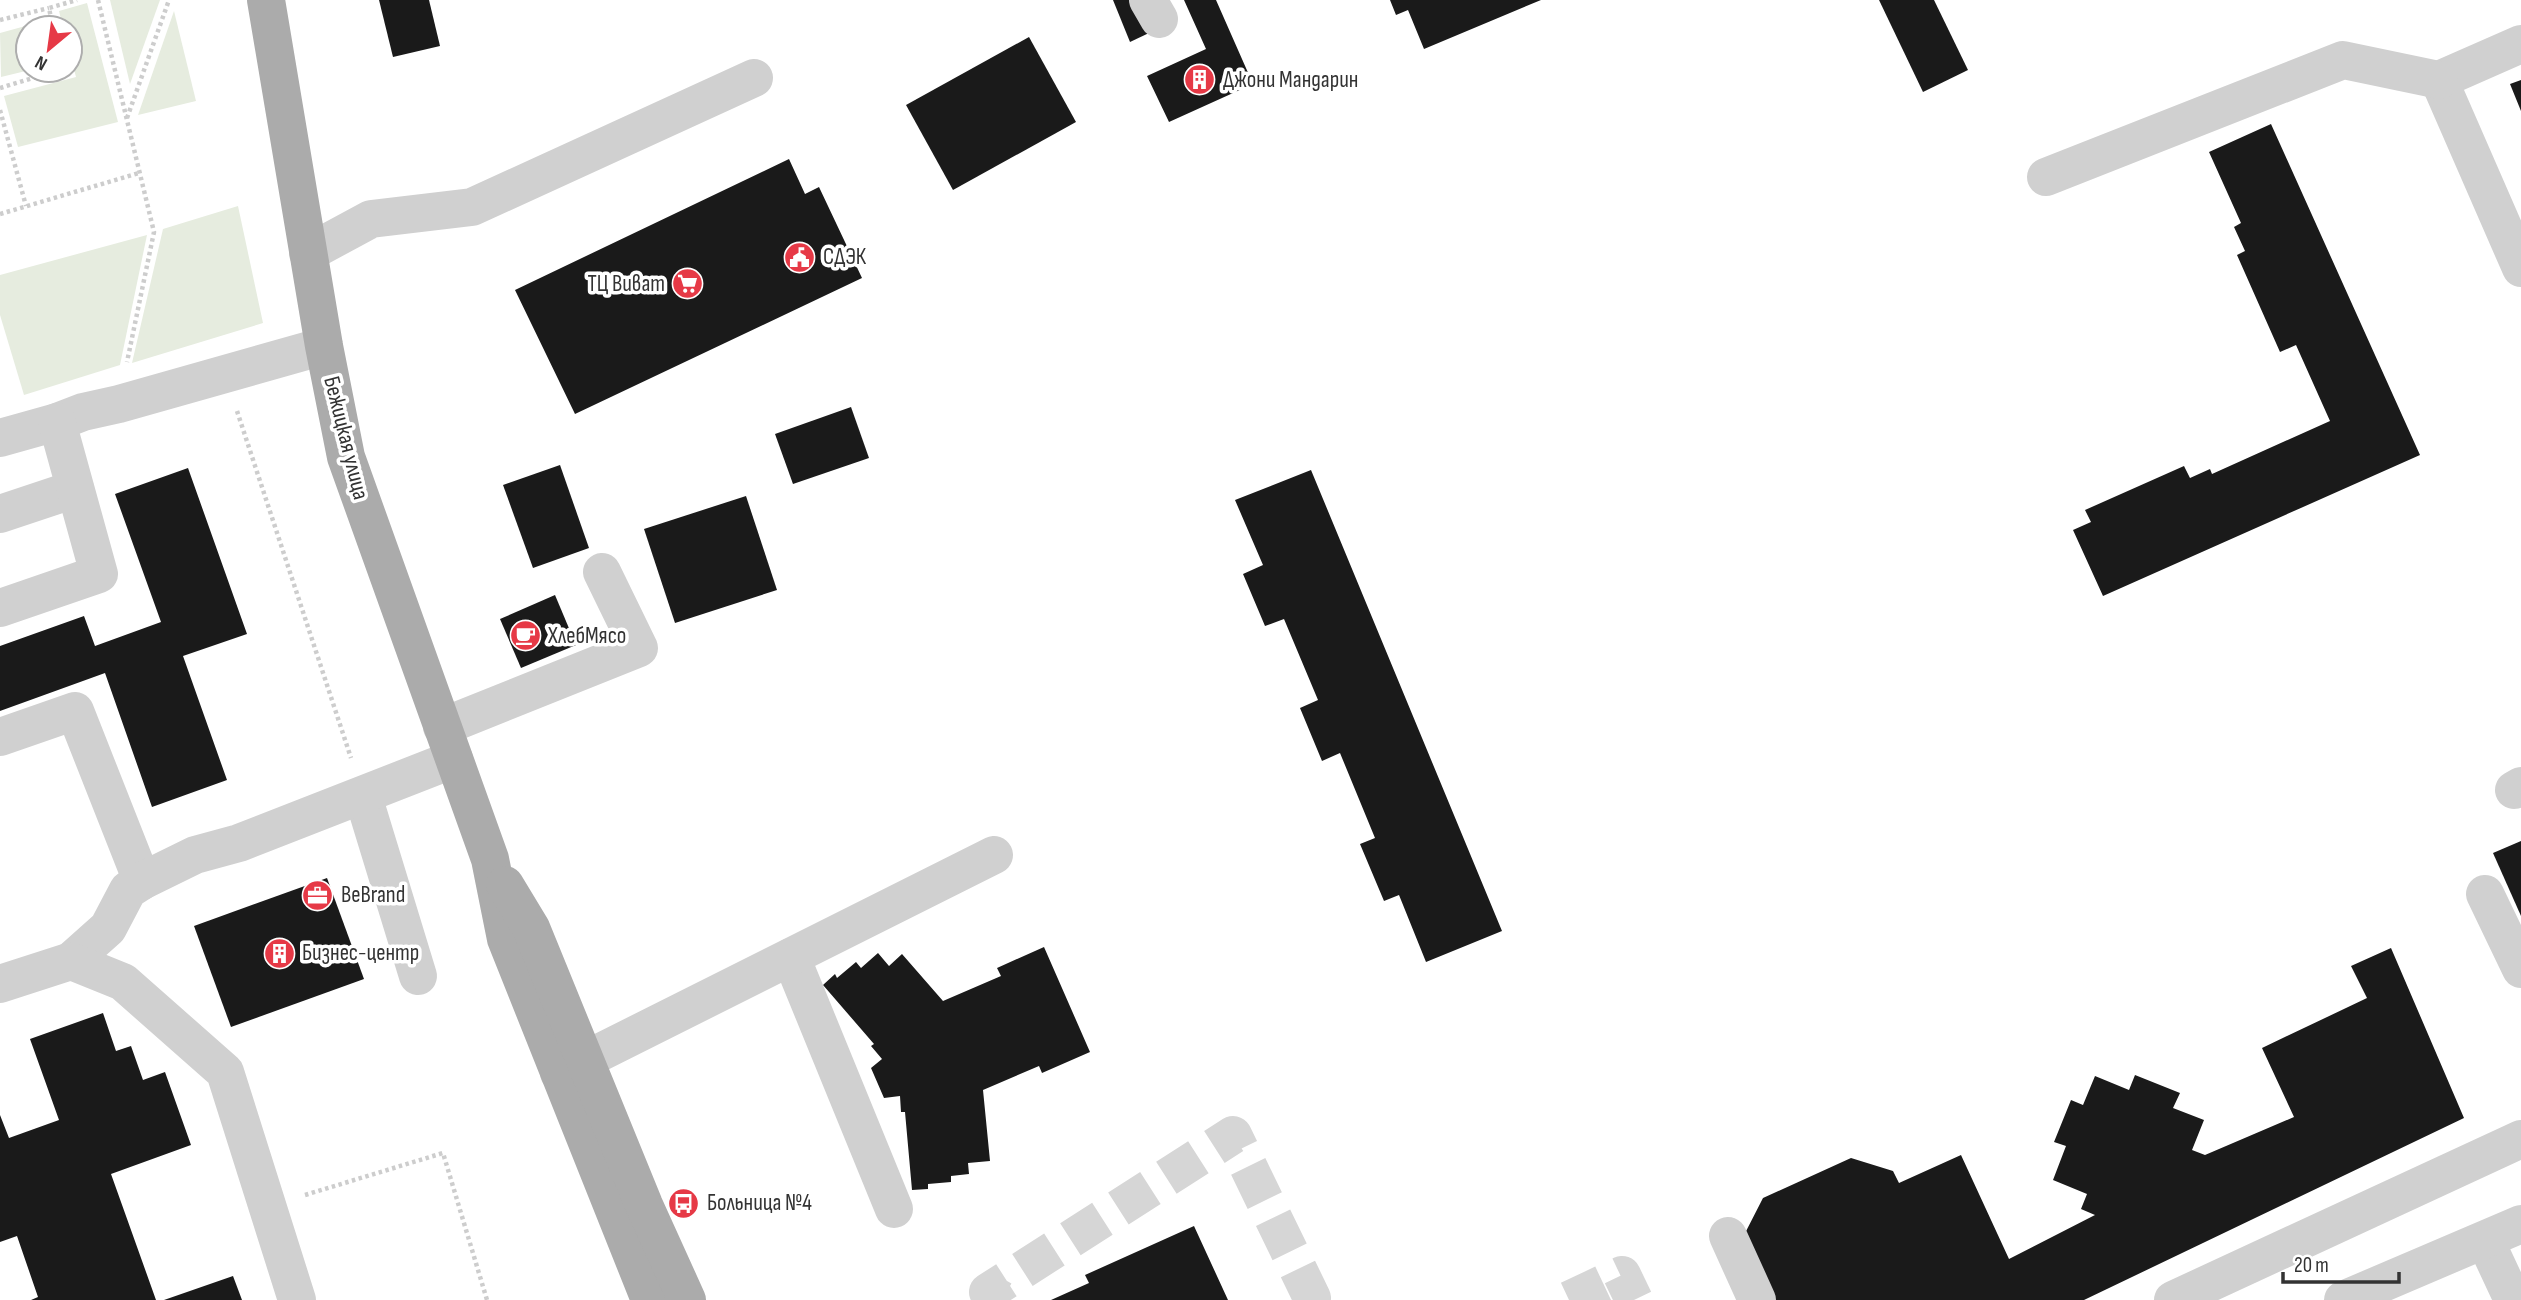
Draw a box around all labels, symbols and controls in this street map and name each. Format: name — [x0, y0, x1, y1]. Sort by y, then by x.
north arrow — [14, 14, 84, 84]
text: N — [31, 50, 52, 75]
building icon: Джони Мандарин — [1183, 63, 1217, 97]
place label: Джони Мандарин — [1223, 66, 1358, 94]
public building icon: СДЭК — [783, 240, 817, 274]
place label: СДЭК — [823, 243, 867, 271]
supermarket icon: ТЦ Виват — [671, 267, 705, 301]
place label: ТЦ Виват — [587, 270, 665, 298]
street label: Бежицкая улица — [317, 373, 375, 503]
cafe icon: ХлебМясо — [508, 619, 542, 653]
place label: ХлебМясо — [547, 622, 626, 650]
office icon: BeBrand — [301, 878, 335, 912]
place label: BeBrand — [341, 881, 405, 909]
building icon: Бизнес-центр — [262, 936, 296, 970]
place label: Бизнес-центр — [302, 939, 419, 967]
bus stop icon: Больница №4 — [667, 1186, 701, 1220]
place label: Больница №4 — [707, 1189, 812, 1217]
scale bar — [2283, 1240, 2398, 1284]
text: 20 m — [2294, 1253, 2329, 1278]

